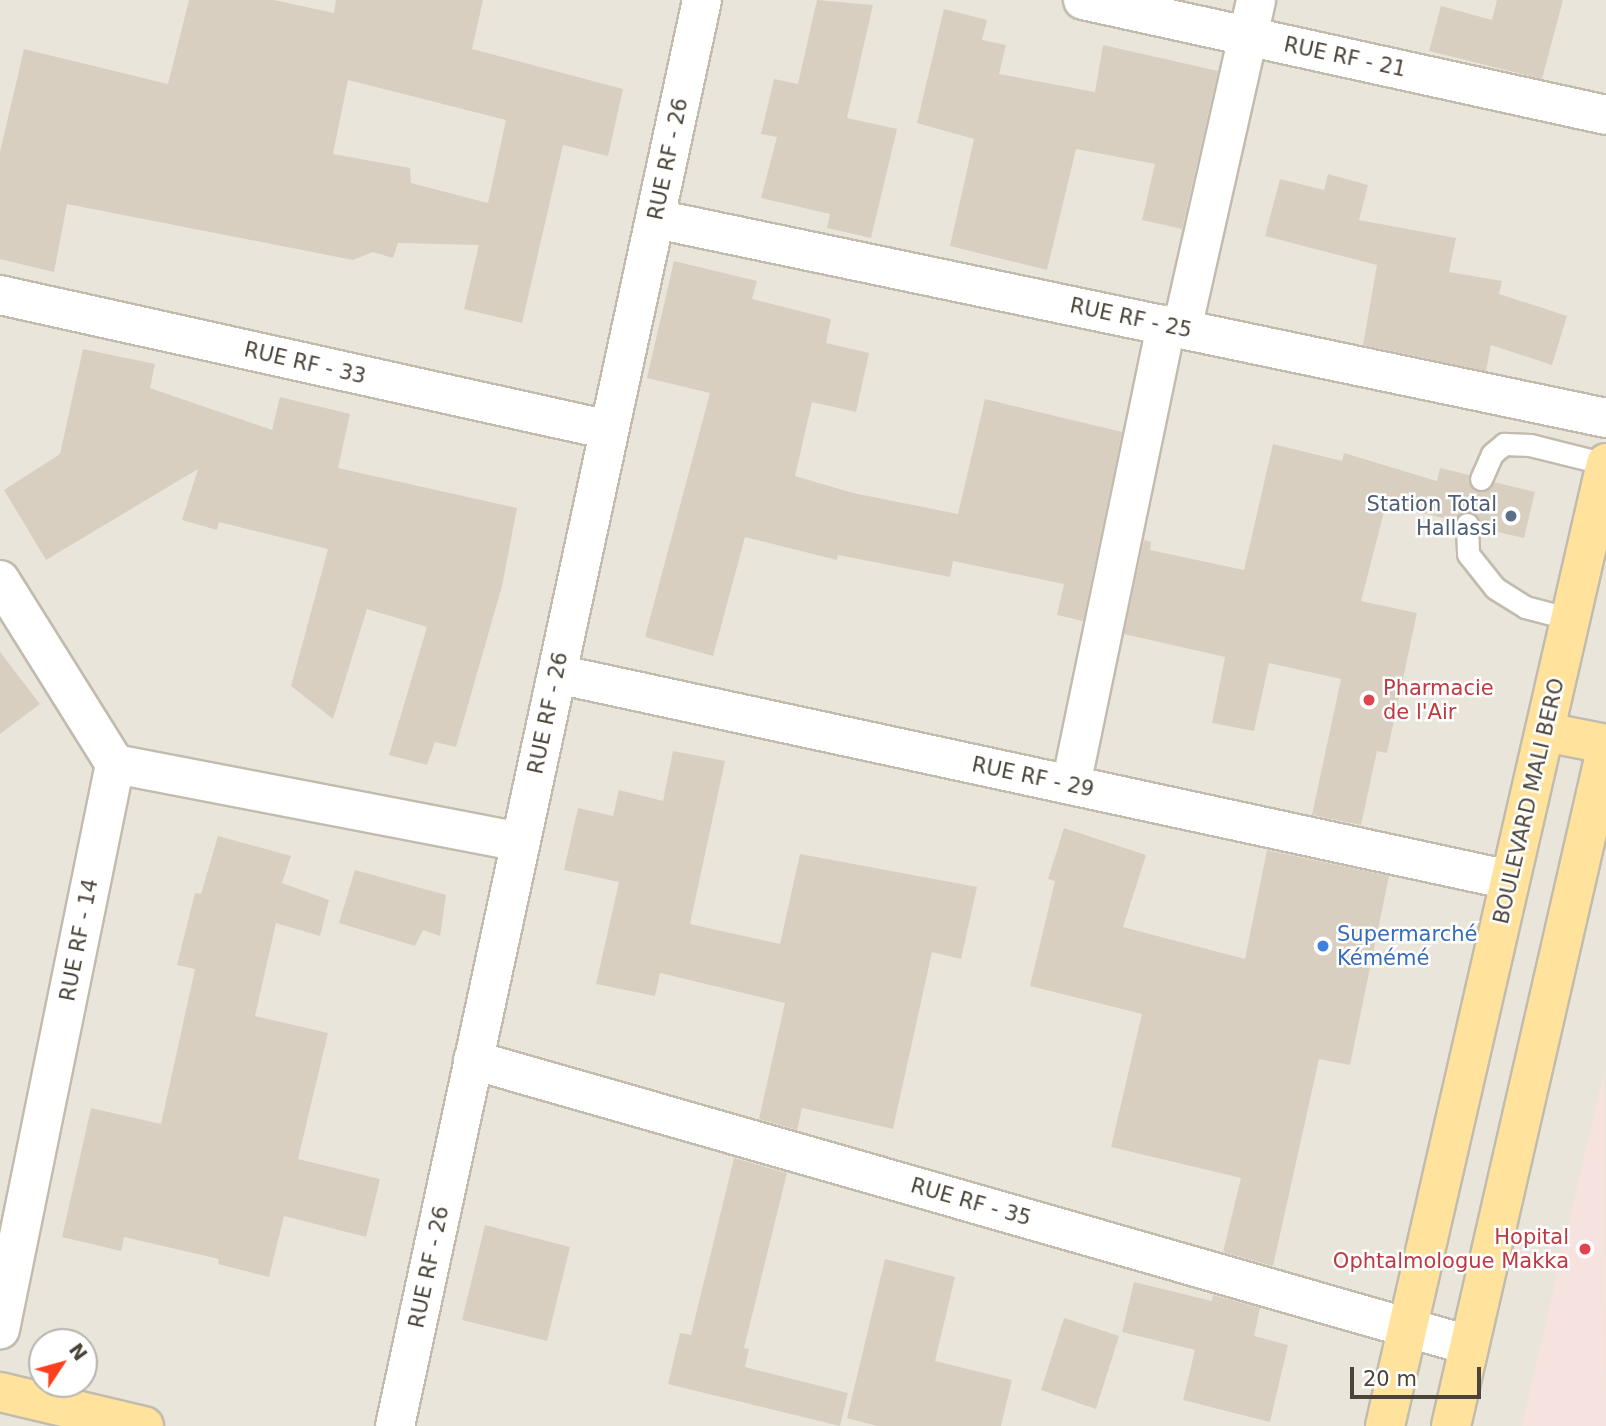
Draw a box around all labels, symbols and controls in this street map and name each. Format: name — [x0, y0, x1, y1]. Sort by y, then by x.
street label: RUE RF - 21 — [1282, 32, 1408, 82]
street label: RUE RF - 26 — [643, 96, 693, 222]
street label: RUE RF - 25 — [1068, 293, 1194, 343]
street label: RUE RF - 33 — [242, 337, 368, 389]
place label: Station Total Hallassi — [1367, 491, 1497, 541]
marker: Station Total Hallassi — [1503, 508, 1519, 524]
street label: RUE RF - 26 — [523, 650, 573, 776]
place label: Pharmacie de l'Air — [1383, 675, 1494, 725]
street label: BOULEVARD MALI BERO — [1488, 676, 1570, 926]
marker: Pharmacie de l'Air — [1361, 692, 1377, 708]
street label: RUE RF - 29 — [970, 752, 1096, 802]
street label: RUE RF - 14 — [55, 877, 103, 1003]
place label: Supermarché Kémémé — [1337, 921, 1477, 971]
marker: Supermarché Kémémé — [1315, 938, 1331, 954]
street label: RUE RF - 35 — [908, 1173, 1034, 1231]
street label: RUE RF - 26 — [404, 1204, 454, 1330]
place label: Hopital Ophtalmologue Makka — [1333, 1224, 1569, 1274]
marker: Hopital Ophtalmologue Makka — [1575, 1239, 1595, 1259]
north arrow — [28, 1328, 98, 1398]
text: N — [65, 1339, 92, 1365]
scale bar — [1354, 1352, 1485, 1396]
text: 20 m — [1363, 1367, 1417, 1391]

